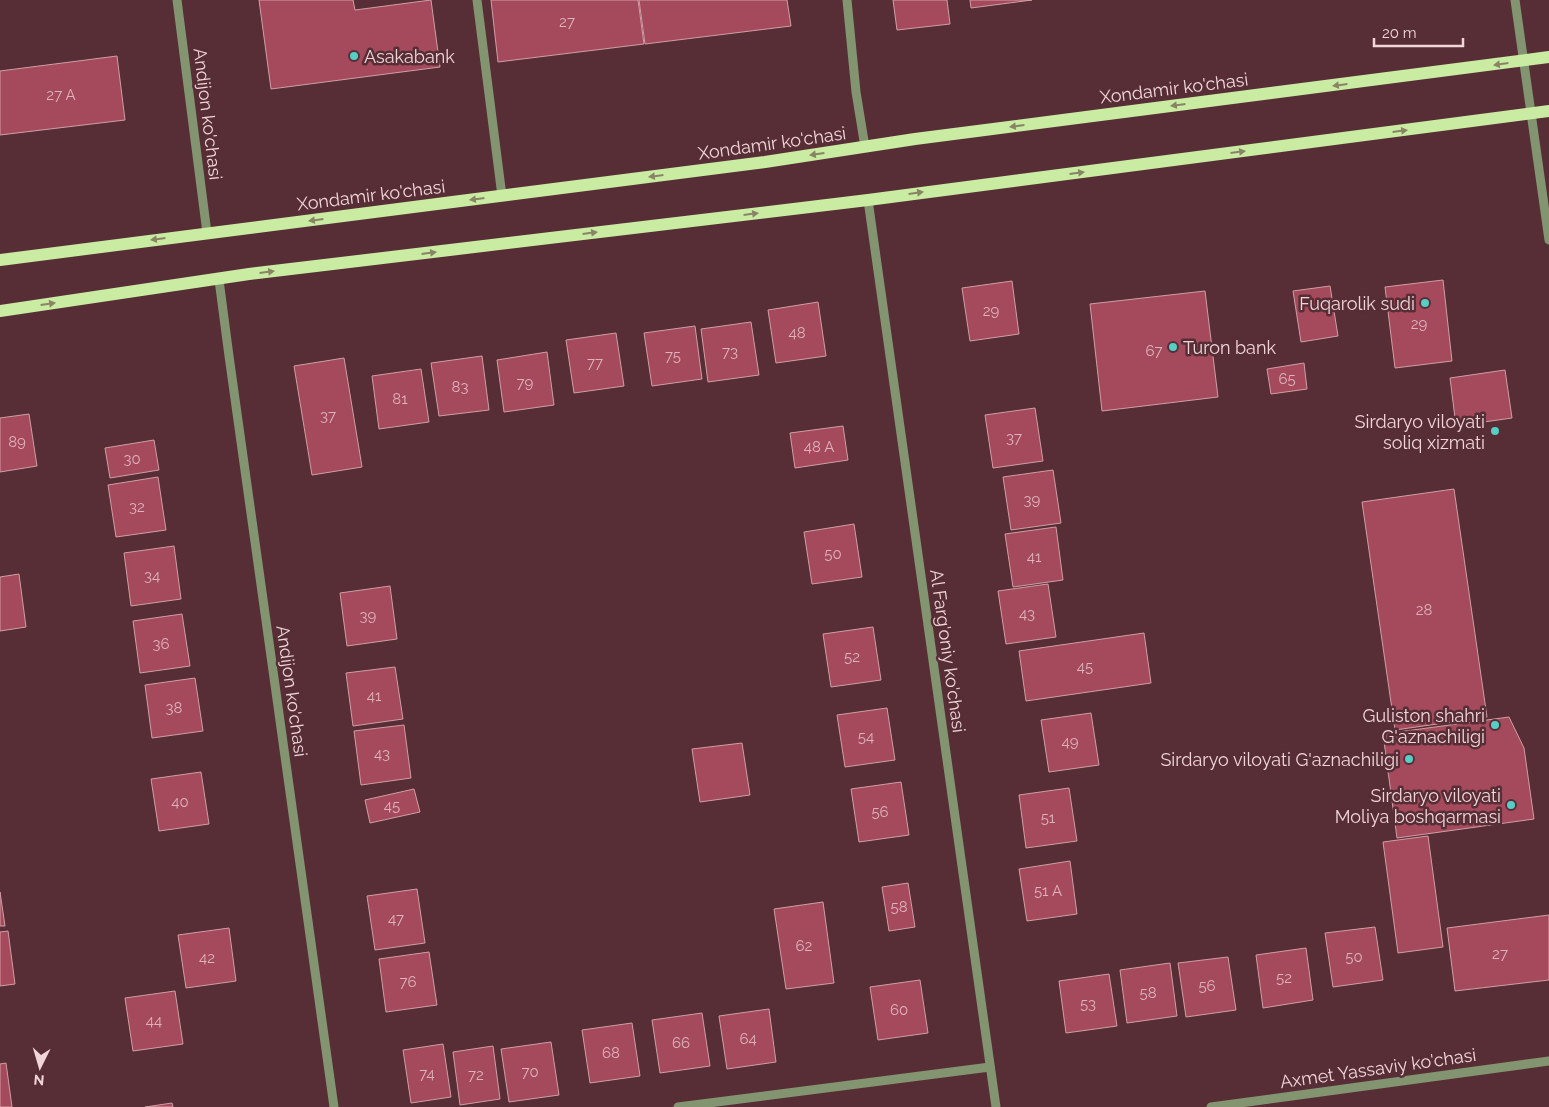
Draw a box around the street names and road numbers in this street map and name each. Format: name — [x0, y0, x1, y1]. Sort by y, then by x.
street label: Andijon ko'chasi — [189, 47, 227, 181]
street label: Xondamir ko'chasi — [1099, 68, 1249, 108]
street label: Xondamir ko'chasi — [697, 122, 847, 164]
street label: Xondamir ko'chasi — [296, 175, 446, 215]
street label: Al Farg'oniy ko'chasi — [926, 568, 970, 734]
street label: Andijon ko'chasi — [272, 624, 312, 758]
street label: Axmet Yassaviy ko'chasi — [1279, 1044, 1477, 1092]

